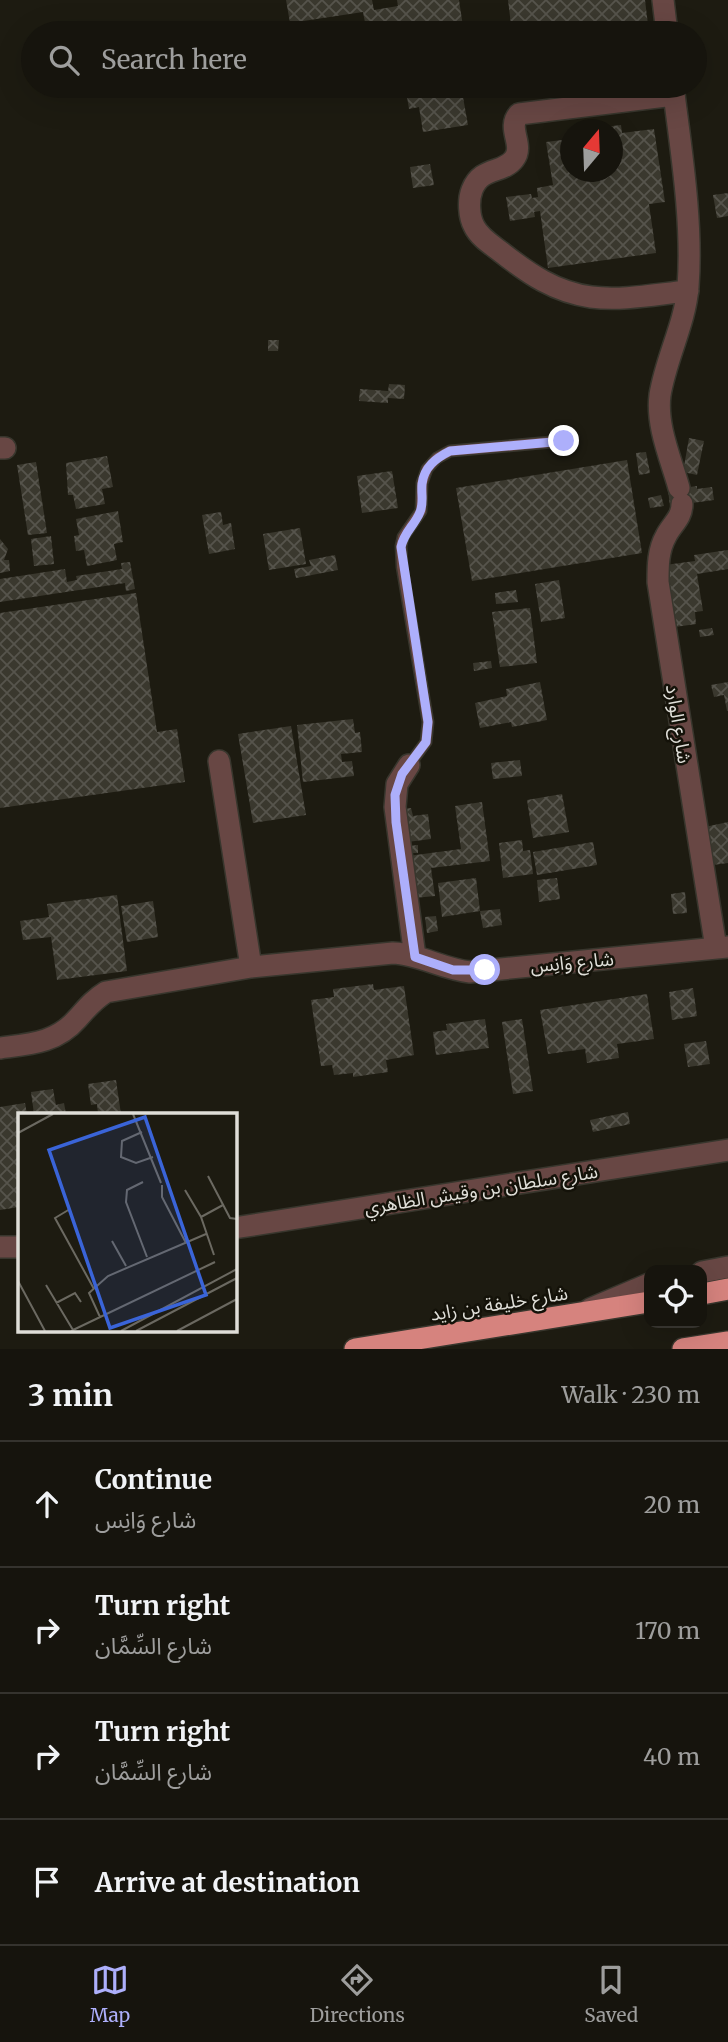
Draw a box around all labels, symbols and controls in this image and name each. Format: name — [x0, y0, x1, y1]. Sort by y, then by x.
search box — [21, 21, 707, 98]
icon: search — [45, 41, 83, 79]
text: Search here — [101, 43, 247, 76]
north arrow — [560, 119, 623, 182]
route end — [548, 425, 579, 456]
street label: شارع الوارد — [659, 683, 697, 766]
street label: شارع وَانِس — [529, 946, 615, 980]
route start — [469, 954, 500, 985]
inset map — [18, 1113, 236, 1332]
street label: شارع سلطان بن وقيش الظاهري — [362, 1159, 600, 1223]
map controls — [644, 1265, 707, 1328]
button: locate — [644, 1265, 707, 1328]
street label: شارع خليفة بن زايد — [429, 1280, 570, 1328]
text: 3 min — [28, 1376, 113, 1414]
text: Walk · 230 m — [561, 1380, 700, 1409]
text: Continue — [95, 1463, 212, 1496]
icon: ahead — [28, 1485, 66, 1523]
text: 20 m — [644, 1490, 700, 1519]
text: شارع وَانِس — [95, 1505, 196, 1534]
text: Turn right — [95, 1589, 230, 1622]
icon: right — [28, 1611, 66, 1649]
text: 170 m — [635, 1616, 700, 1645]
text: شارع السِّمَّان — [95, 1631, 212, 1660]
text: Turn right — [95, 1715, 230, 1748]
icon: right — [28, 1737, 66, 1775]
text: 40 m — [643, 1742, 700, 1771]
text: شارع السِّمَّان — [95, 1757, 212, 1786]
icon: arrive — [28, 1863, 66, 1901]
text: Arrive at destination — [95, 1866, 360, 1899]
tab: Map — [90, 1961, 130, 2027]
tab: Directions — [310, 1961, 405, 2027]
tab: Saved — [584, 1961, 638, 2027]

